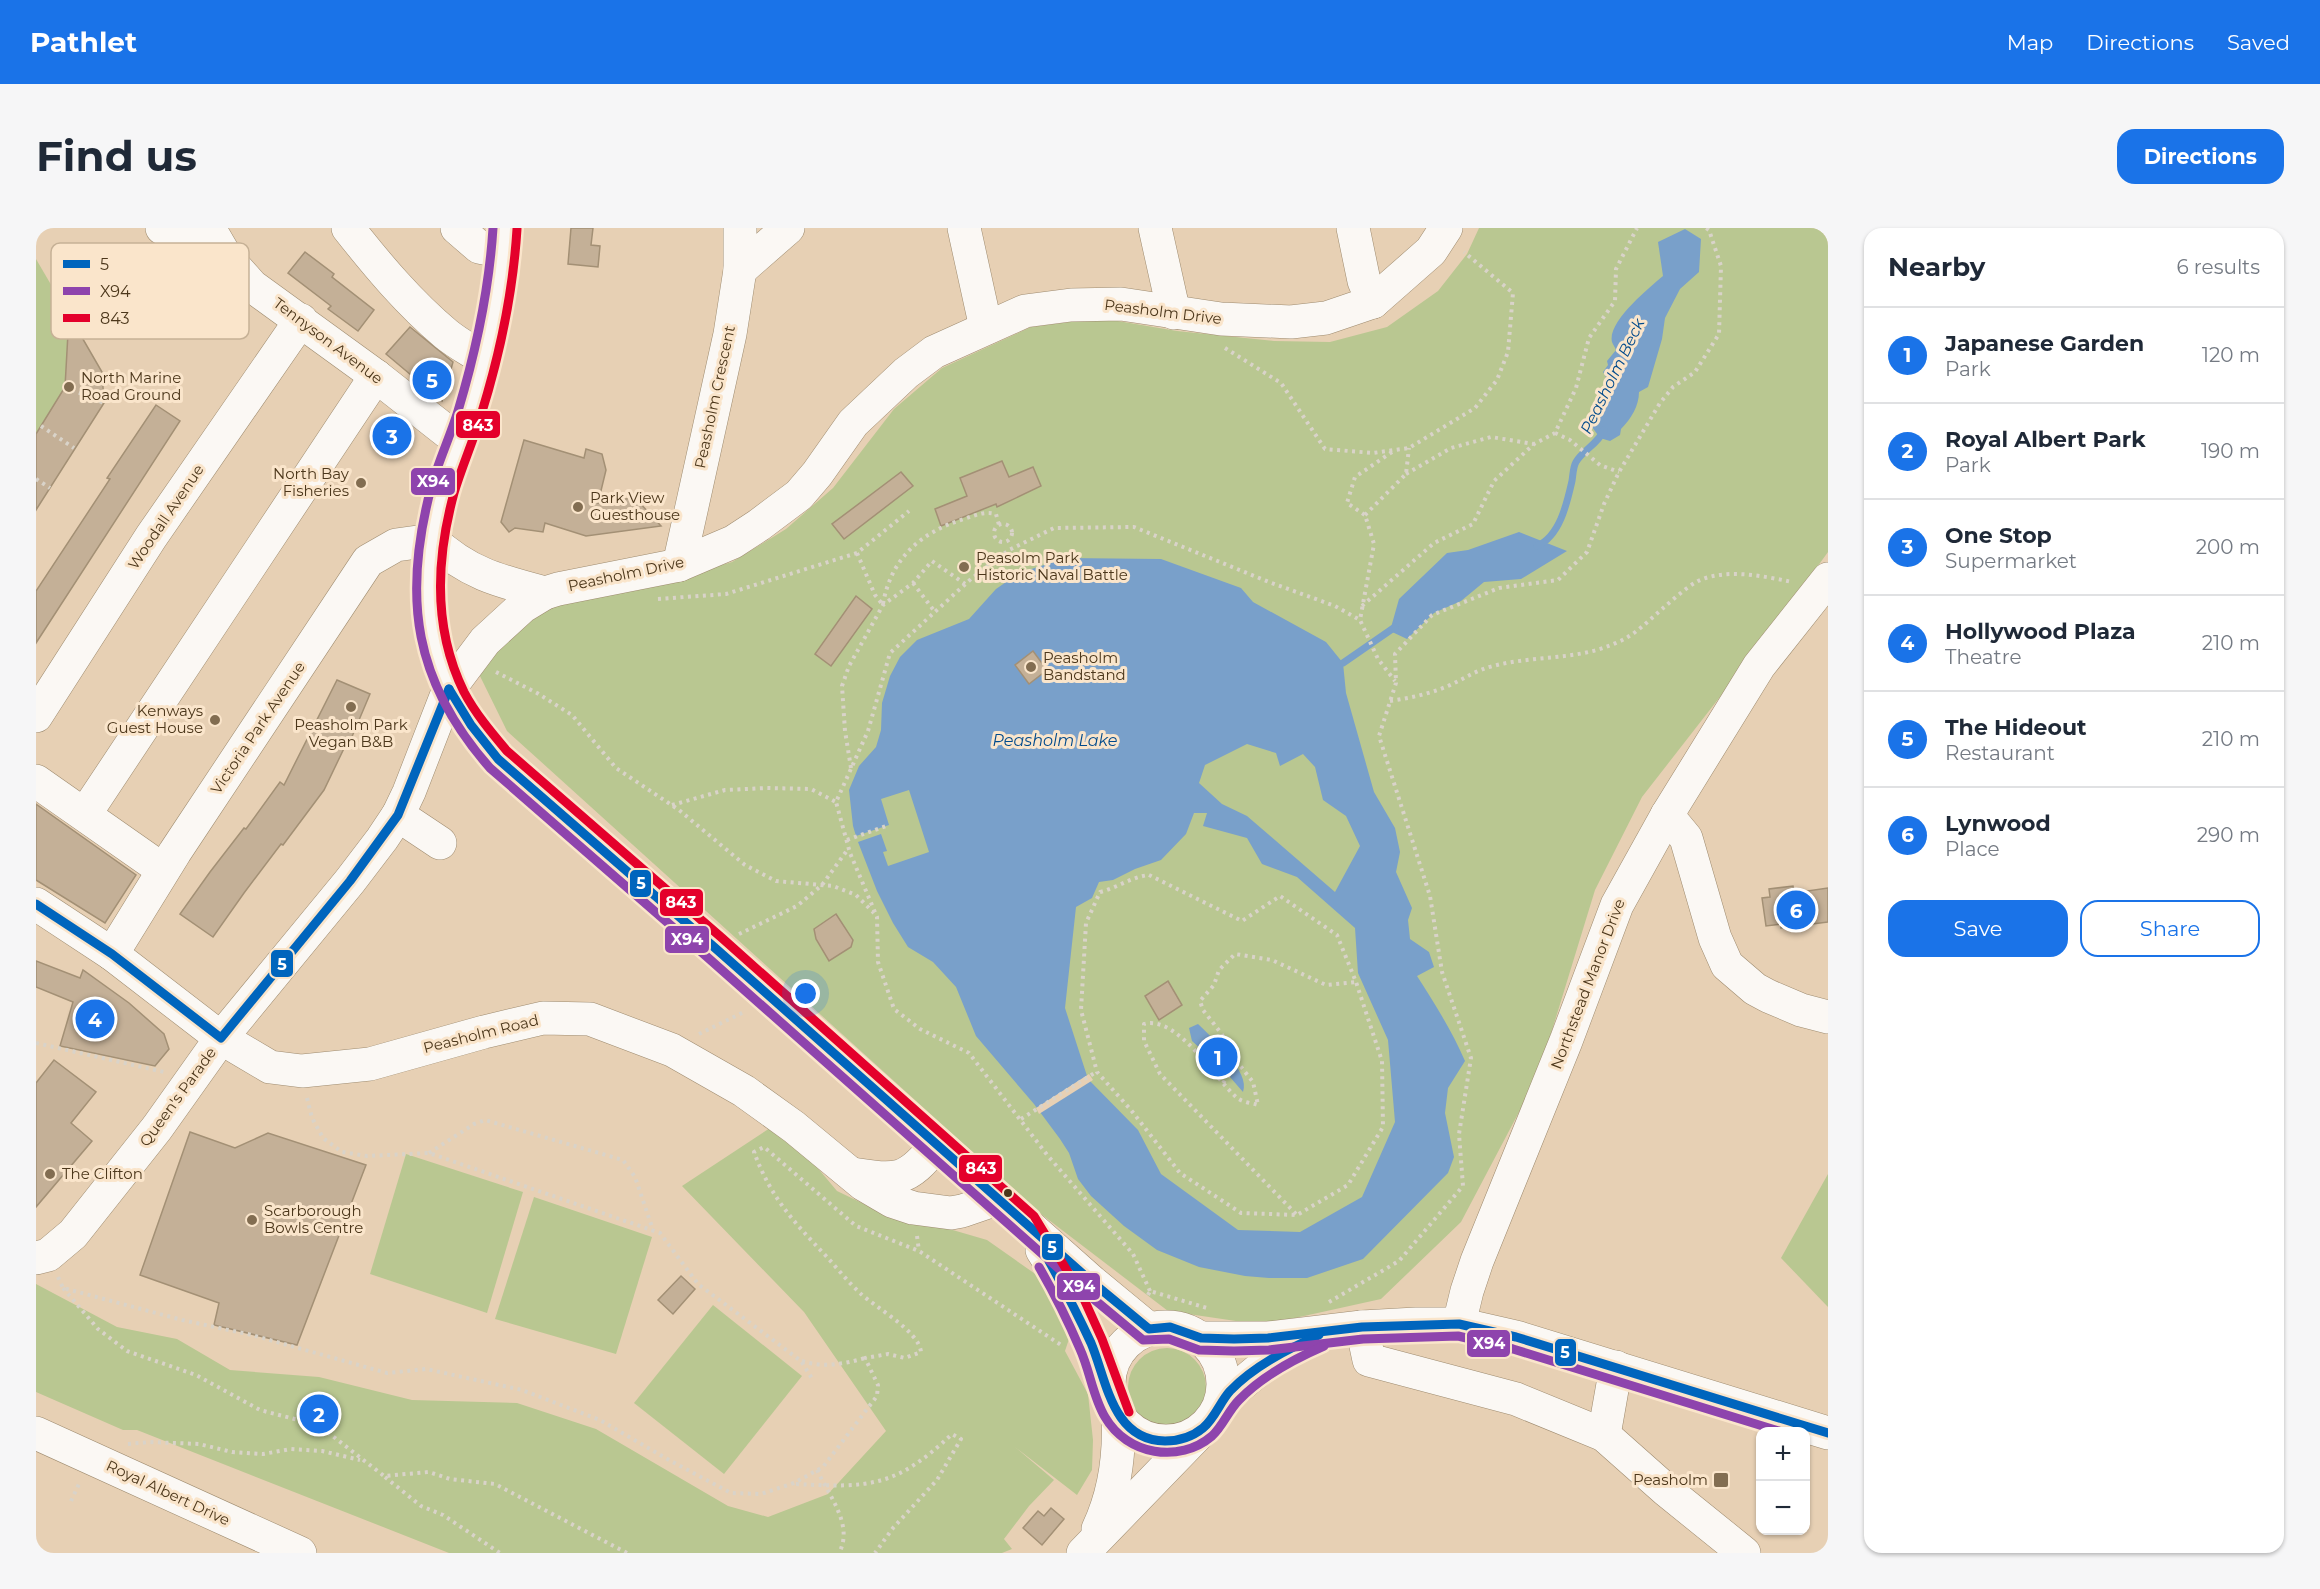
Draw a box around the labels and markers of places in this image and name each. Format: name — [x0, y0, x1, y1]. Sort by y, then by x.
pin: 5 — [412, 358, 452, 402]
place label: North Marine Road Ground — [81, 368, 181, 404]
marker: North Marine Road Ground — [62, 380, 76, 394]
pin: 3 — [372, 414, 412, 458]
place label: North Bay Fisheries — [273, 464, 350, 500]
marker: North Bay Fisheries — [354, 476, 368, 490]
place label: Park View Guesthouse — [590, 488, 680, 524]
marker: Park View Guesthouse — [571, 500, 585, 514]
place label: Peasolm Park Historic Naval Battle — [976, 548, 1128, 584]
marker: Peasolm Park Historic Naval Battle — [957, 560, 971, 574]
place label: Peasholm Bandstand — [1043, 648, 1126, 684]
marker: Peasholm Bandstand — [1024, 660, 1038, 674]
marker: Peasholm Park Vegan B&B — [344, 700, 358, 714]
place label: Kenways Guest House — [107, 701, 203, 737]
marker: Kenways Guest House — [208, 713, 222, 727]
place label: Peasholm Park Vegan B&B — [294, 715, 408, 751]
pin: 6 — [1776, 888, 1816, 932]
pin: 4 — [76, 996, 114, 1042]
pin: 1 — [1198, 1034, 1238, 1080]
place label: The Clifton — [62, 1164, 143, 1183]
marker: The Clifton — [43, 1167, 57, 1181]
unlabelled marker — [1002, 1187, 1014, 1199]
place label: Scarborough Bowls Centre — [264, 1201, 363, 1237]
marker: Scarborough Bowls Centre — [245, 1213, 259, 1227]
pin: 2 — [300, 1392, 338, 1436]
place label: Peasholm — [1633, 1470, 1708, 1489]
marker: Peasholm — [1712, 1471, 1730, 1489]

